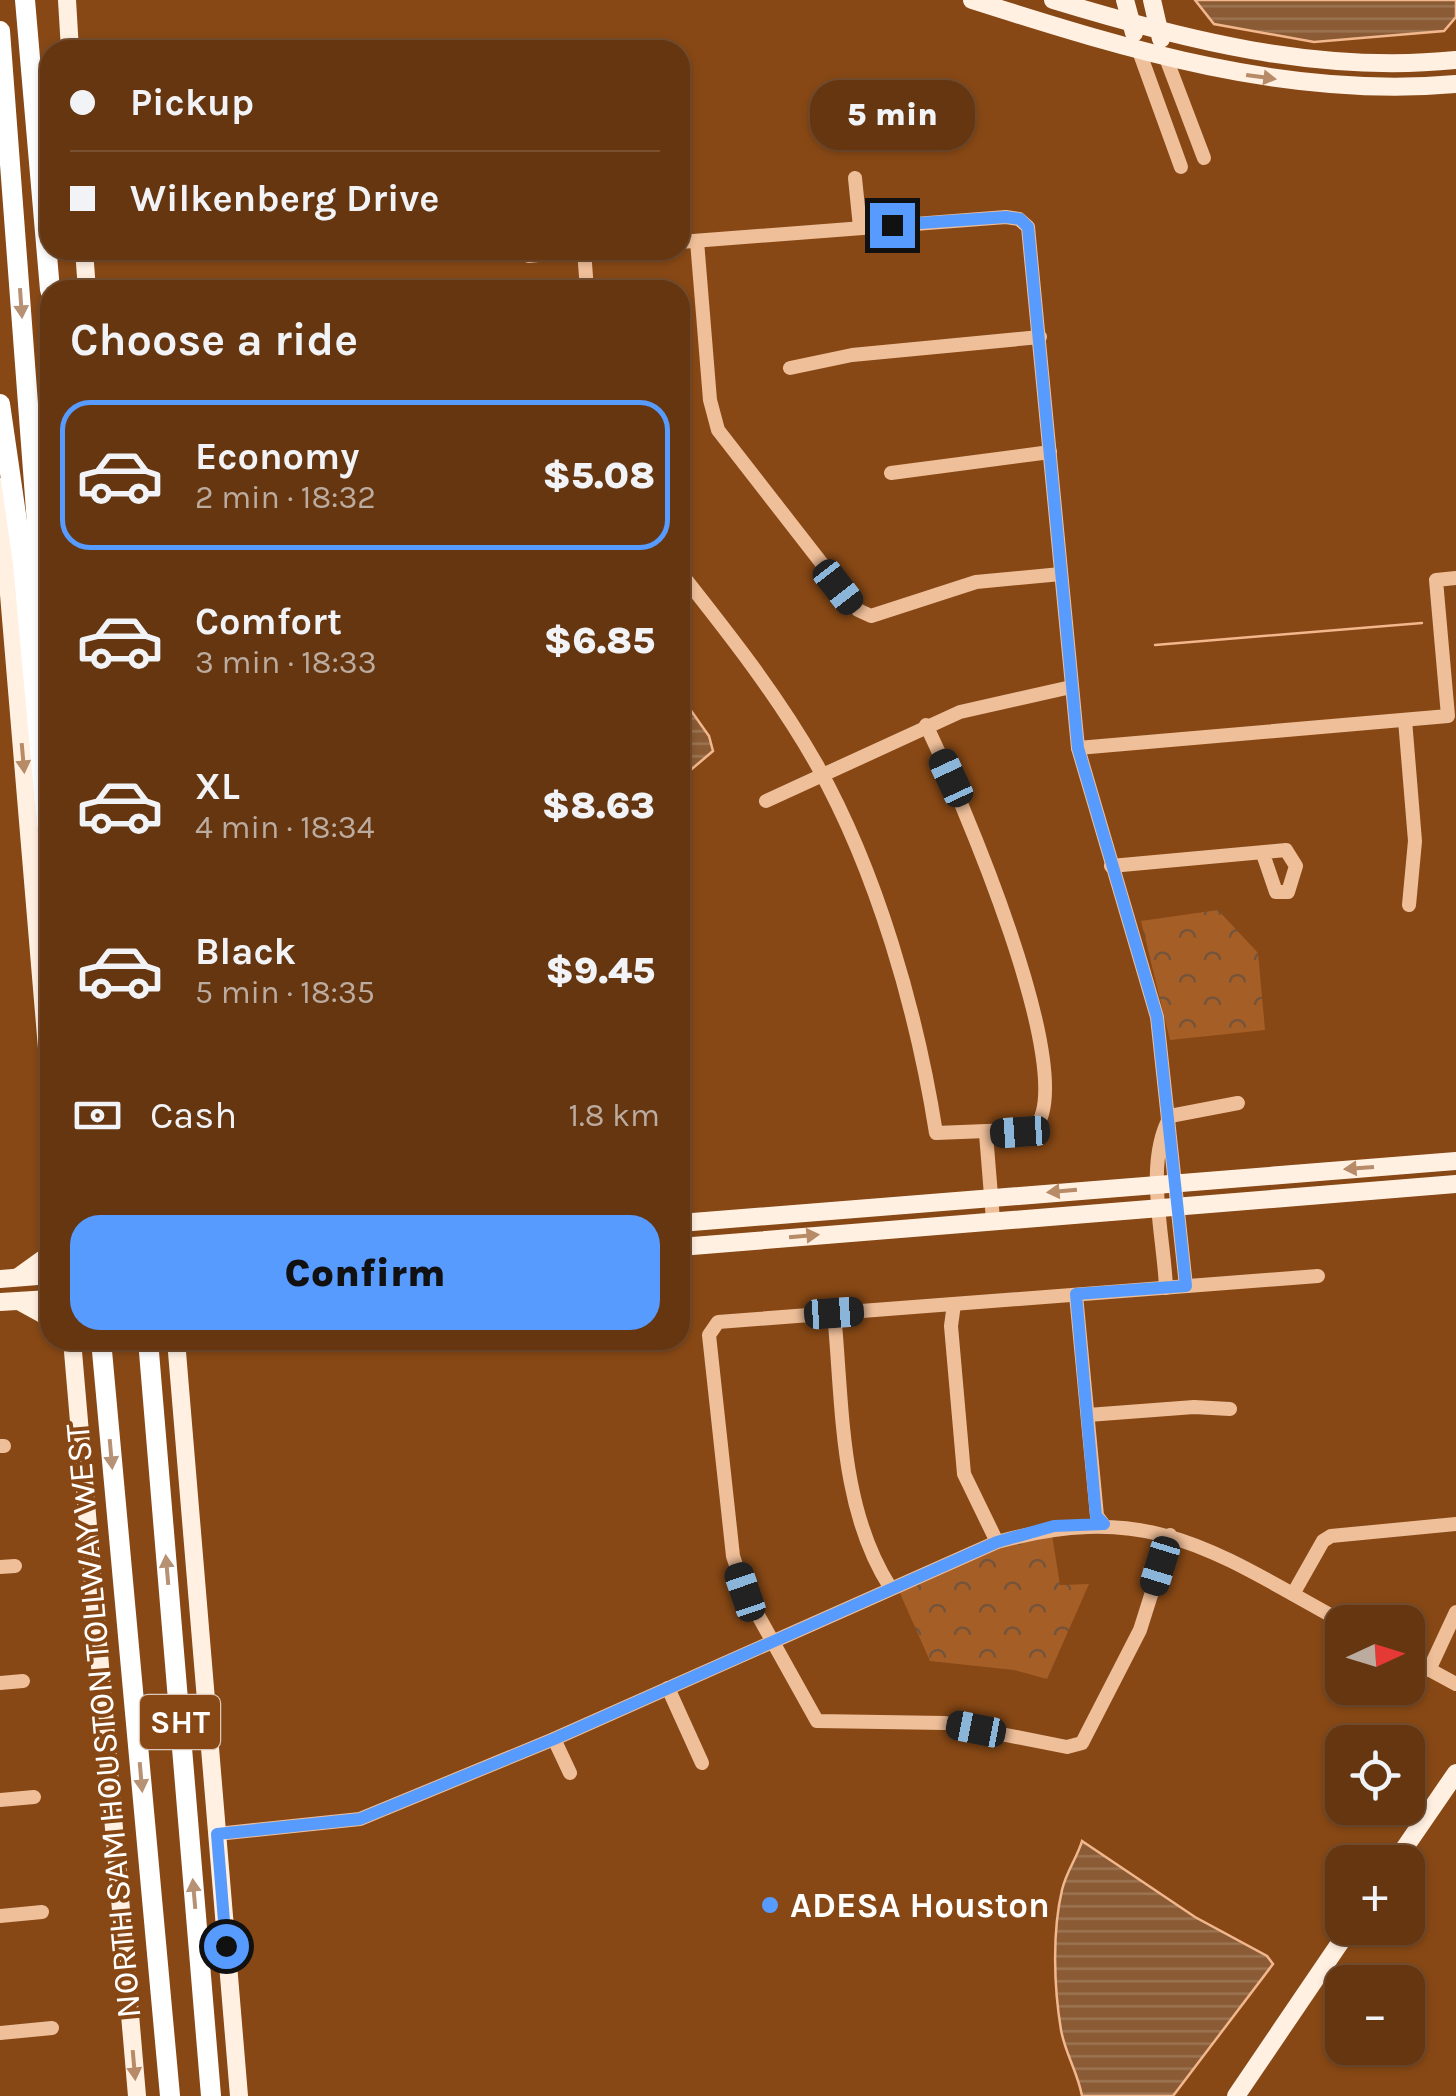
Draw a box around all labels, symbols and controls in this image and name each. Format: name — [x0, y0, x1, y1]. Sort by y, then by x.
one-way arrow — [1246, 69, 1278, 85]
text: Pickup — [130, 80, 254, 125]
callout: 5 min — [810, 80, 974, 150]
text: 5 min — [847, 96, 938, 133]
text: Wilkenberg Drive — [130, 176, 439, 221]
route end — [870, 203, 915, 248]
one-way arrow — [14, 288, 30, 319]
text: Choose a ride — [70, 314, 358, 366]
icon: car — [75, 430, 165, 520]
text: Economy — [195, 434, 359, 479]
text: $5.08 — [543, 453, 655, 498]
text: 2 min · 18:32 — [195, 479, 376, 516]
car — [808, 554, 868, 620]
icon: car — [75, 595, 165, 685]
text: Comfort — [195, 599, 342, 644]
text: $6.85 — [544, 618, 655, 663]
text: 3 min · 18:33 — [195, 644, 377, 681]
one-way arrow — [15, 743, 31, 775]
car — [925, 744, 977, 812]
icon: car — [75, 760, 165, 850]
text: XL — [195, 764, 240, 809]
text: $8.63 — [542, 783, 655, 828]
text: 4 min · 18:34 — [195, 809, 375, 846]
icon: car — [75, 925, 165, 1015]
text: Black — [195, 929, 296, 974]
text: $9.45 — [546, 948, 655, 993]
text: 5 min · 18:35 — [195, 974, 375, 1011]
icon: cash — [70, 1088, 125, 1143]
text: Cash — [150, 1093, 237, 1138]
text: 1.8 km — [568, 1097, 660, 1134]
car — [989, 1115, 1051, 1149]
one-way arrow — [1342, 1161, 1374, 1177]
one-way arrow — [1045, 1184, 1077, 1200]
button: Confirm — [70, 1215, 660, 1330]
one-way arrow — [788, 1227, 820, 1243]
car — [803, 1296, 865, 1330]
street label: NORTH SAM HOUSTON TOLLWAY WEST — [57, 1422, 149, 2020]
one-way arrow — [104, 1438, 120, 1470]
car — [1137, 1533, 1183, 1599]
one-way arrow — [159, 1554, 175, 1586]
car — [721, 1559, 769, 1625]
north arrow — [1325, 1605, 1425, 1705]
map controls — [1325, 1605, 1425, 2065]
road number: SHT — [140, 1695, 220, 1749]
car — [944, 1709, 1008, 1749]
button: locate — [1325, 1725, 1425, 1825]
one-way arrow — [133, 1762, 149, 1794]
button: + — [1325, 1845, 1425, 1945]
one-way arrow — [185, 1878, 201, 1910]
place label: ADESA Houston — [790, 1885, 1050, 1926]
marker: ADESA Houston — [759, 1894, 781, 1916]
route start — [204, 1924, 249, 1969]
button: − — [1325, 1965, 1425, 2065]
one-way arrow — [126, 2049, 142, 2081]

